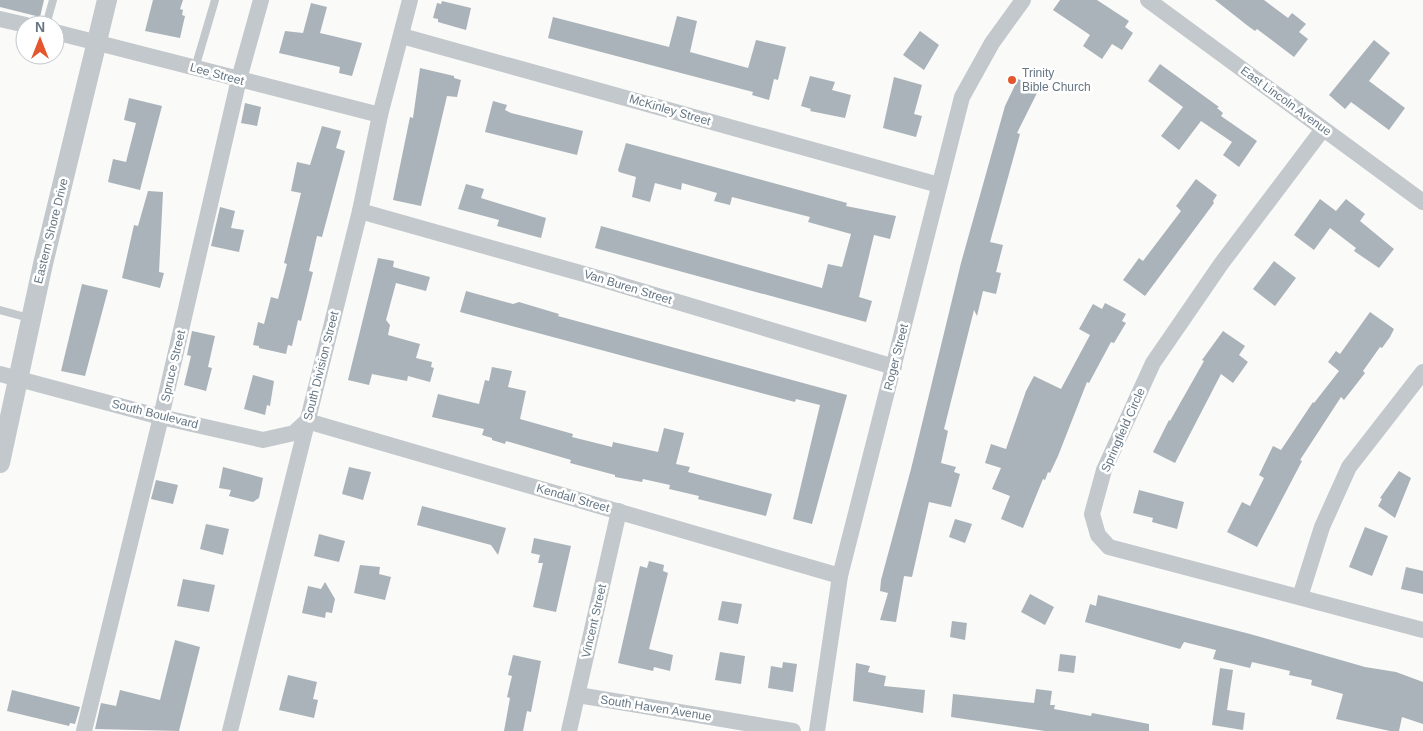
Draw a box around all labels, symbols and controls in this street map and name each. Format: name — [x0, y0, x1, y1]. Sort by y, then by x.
north arrow — [15, 15, 65, 65]
text: N — [35, 19, 45, 35]
street label: Lee Street — [188, 60, 246, 88]
street label: East Lincoln Avenue — [1238, 63, 1334, 139]
place label: Trinity Bible Church — [1022, 66, 1091, 94]
marker: Trinity Bible Church — [1006, 74, 1018, 86]
street label: McKinley Street — [628, 92, 713, 128]
street label: Eastern Shore Drive — [31, 177, 71, 285]
street label: Van Buren Street — [582, 267, 674, 307]
street label: South Division Street — [301, 309, 342, 422]
street label: Roger Street — [881, 322, 911, 392]
street label: Spruce Street — [158, 328, 188, 403]
street label: Springfield Circle — [1098, 385, 1148, 474]
street label: South Boulevard — [110, 396, 200, 432]
street label: Kendall Street — [535, 481, 612, 515]
street label: Vincent Street — [579, 582, 609, 659]
street label: South Haven Avenue — [599, 692, 713, 724]

